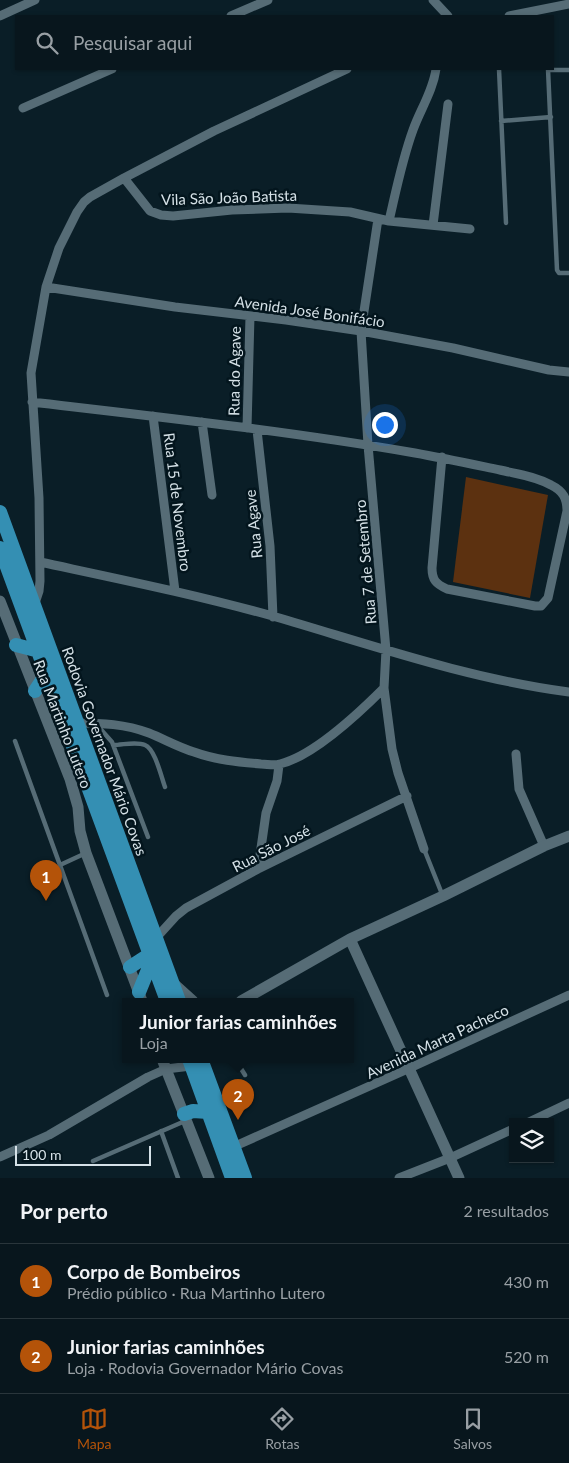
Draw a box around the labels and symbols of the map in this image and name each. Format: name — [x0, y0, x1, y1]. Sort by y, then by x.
street label: Vila São João Batista — [161, 186, 297, 208]
street label: Avenida José Bonifácio — [234, 292, 386, 330]
street label: Rua do Agave — [224, 326, 244, 416]
your location — [372, 412, 398, 438]
street label: Rua 15 de Novembro — [161, 432, 195, 572]
street label: Rua Agave — [240, 489, 266, 559]
street label: Rua 7 de Setembro — [351, 499, 379, 625]
street label: Rodovia Governador Mário Covas — [59, 644, 151, 858]
street label: Rua Martinho Lutero — [30, 657, 96, 791]
street label: Rua São José — [229, 821, 313, 875]
pin: 1 — [30, 860, 62, 901]
street label: Avenida Marta Pacheco — [363, 1000, 511, 1082]
pin: 2 — [222, 1079, 254, 1120]
scale bar — [15, 1143, 151, 1166]

